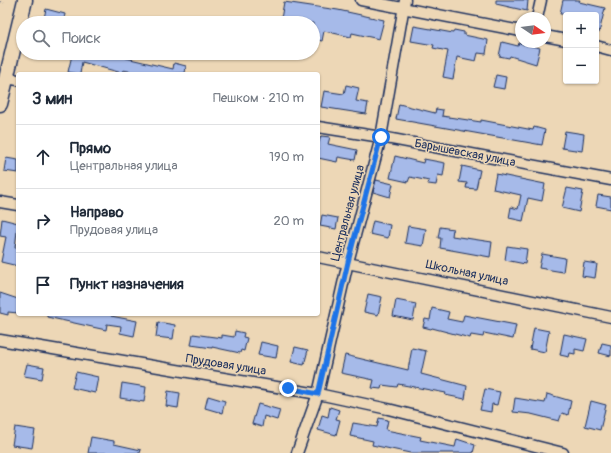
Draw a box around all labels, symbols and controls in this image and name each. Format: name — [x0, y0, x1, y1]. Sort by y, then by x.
north arrow — [515, 12, 551, 48]
map controls — [563, 12, 599, 84]
button: + — [563, 12, 599, 48]
search box — [16, 16, 320, 60]
icon: search — [30, 27, 52, 49]
text: Поиск — [62, 29, 101, 48]
button: − — [563, 48, 599, 84]
text: 3 мин — [32, 88, 72, 109]
text: Пешком · 210 m — [213, 90, 304, 106]
route start — [372, 128, 390, 146]
street label: Барышевская улица — [413, 136, 517, 170]
text: Прямо — [70, 139, 111, 158]
icon: ahead — [32, 146, 54, 168]
text: 190 m — [269, 149, 304, 165]
text: Центральная улица — [70, 158, 177, 174]
street label: Центральная улица — [328, 163, 368, 263]
text: Направо — [70, 203, 124, 222]
icon: right — [32, 210, 54, 232]
text: 20 m — [273, 213, 304, 229]
text: Прудовая улица — [70, 222, 158, 238]
street label: Школьная улица — [424, 257, 510, 289]
icon: arrive — [32, 274, 54, 296]
text: Пункт назначения — [70, 275, 184, 294]
street label: Прудовая улица — [185, 351, 268, 379]
route end — [279, 379, 297, 397]

